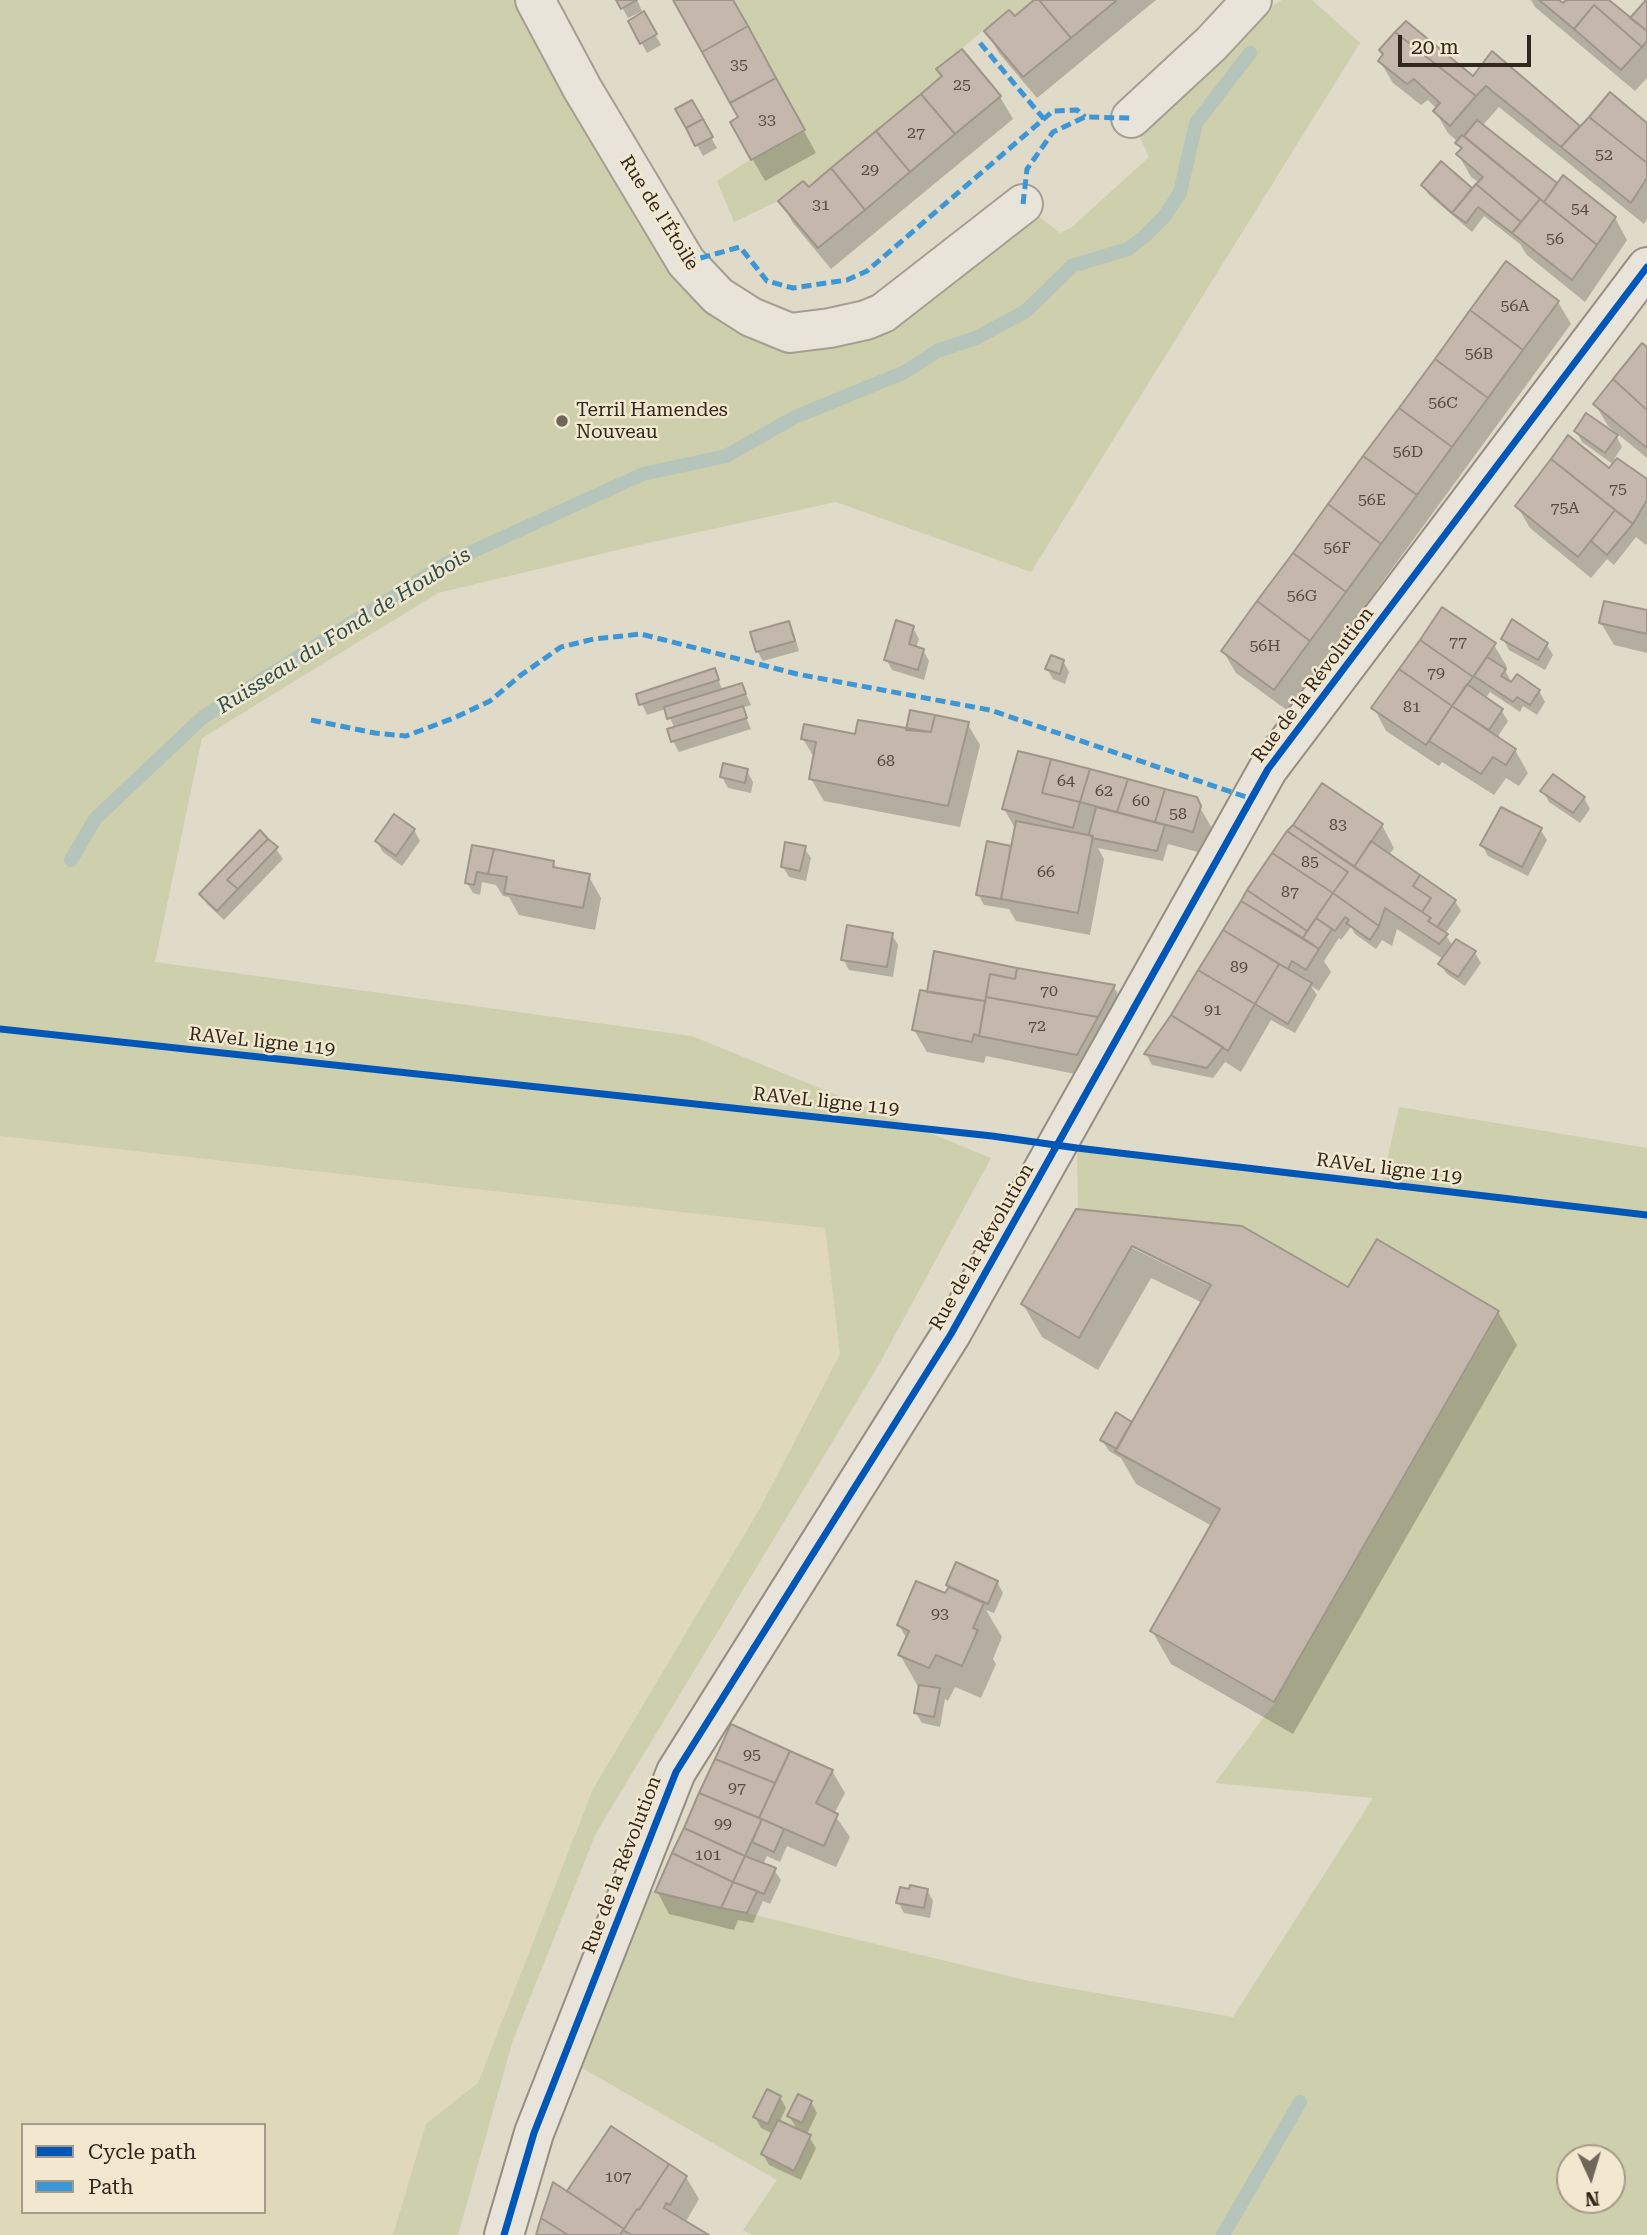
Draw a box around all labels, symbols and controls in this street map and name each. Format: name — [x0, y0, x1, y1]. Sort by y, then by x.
scale bar — [1402, 21, 1535, 65]
text: 20 m — [1411, 35, 1459, 59]
house number: 35 — [730, 55, 748, 75]
house number: 25 — [953, 75, 971, 95]
house number: 33 — [758, 110, 776, 130]
house number: 27 — [907, 123, 925, 143]
house number: 52 — [1595, 145, 1613, 165]
street label: Rue de l'Étoile — [615, 151, 703, 275]
house number: 29 — [861, 160, 879, 180]
house number: 31 — [812, 195, 830, 215]
house number: 54 — [1571, 199, 1589, 219]
house number: 56 — [1546, 229, 1564, 249]
house number: 56A — [1500, 296, 1530, 316]
house number: 56B — [1465, 344, 1493, 364]
house number: 56C — [1428, 393, 1458, 413]
place label: Terril Hamendes Nouveau — [576, 399, 728, 443]
marker: Terril Hamendes Nouveau — [554, 413, 570, 429]
house number: 56D — [1393, 442, 1423, 462]
house number: 75 — [1609, 479, 1627, 499]
house number: 56E — [1358, 490, 1386, 510]
house number: 75A — [1550, 498, 1580, 518]
house number: 56F — [1323, 538, 1351, 558]
water label: Ruisseau du Fond de Houbois — [213, 542, 475, 720]
house number: 56G — [1287, 586, 1317, 606]
street label: Rue de la Révolution — [1247, 603, 1379, 767]
house number: 77 — [1449, 632, 1467, 652]
house number: 56H — [1249, 636, 1281, 656]
house number: 79 — [1427, 663, 1445, 683]
house number: 81 — [1403, 697, 1421, 717]
house number: 68 — [877, 751, 895, 771]
house number: 64 — [1057, 771, 1075, 791]
house number: 62 — [1095, 781, 1113, 801]
house number: 60 — [1132, 791, 1150, 811]
house number: 58 — [1169, 804, 1187, 824]
house number: 83 — [1329, 815, 1347, 835]
house number: 85 — [1301, 852, 1319, 872]
house number: 66 — [1037, 862, 1055, 882]
house number: 87 — [1281, 882, 1299, 902]
house number: 89 — [1230, 957, 1248, 977]
house number: 70 — [1040, 981, 1058, 1001]
house number: 91 — [1204, 1000, 1222, 1020]
house number: 72 — [1028, 1016, 1046, 1036]
street label: RAVeL ligne 119 — [188, 1023, 336, 1061]
street label: RAVeL ligne 119 — [752, 1083, 900, 1121]
street label: RAVeL ligne 119 — [1315, 1149, 1463, 1189]
street label: Rue de la Révolution — [925, 1160, 1039, 1334]
house number: 93 — [931, 1604, 949, 1624]
house number: 95 — [743, 1745, 761, 1765]
street label: Rue de la Révolution — [578, 1773, 666, 1957]
house number: 97 — [728, 1778, 746, 1798]
house number: 99 — [714, 1814, 732, 1834]
house number: 101 — [695, 1845, 721, 1865]
legend — [21, 2123, 266, 2214]
text: Cycle path — [88, 2140, 196, 2164]
north arrow — [1556, 2144, 1626, 2214]
house number: 107 — [605, 2167, 631, 2187]
text: Path — [88, 2175, 134, 2199]
text: N — [1584, 2186, 1600, 2210]

